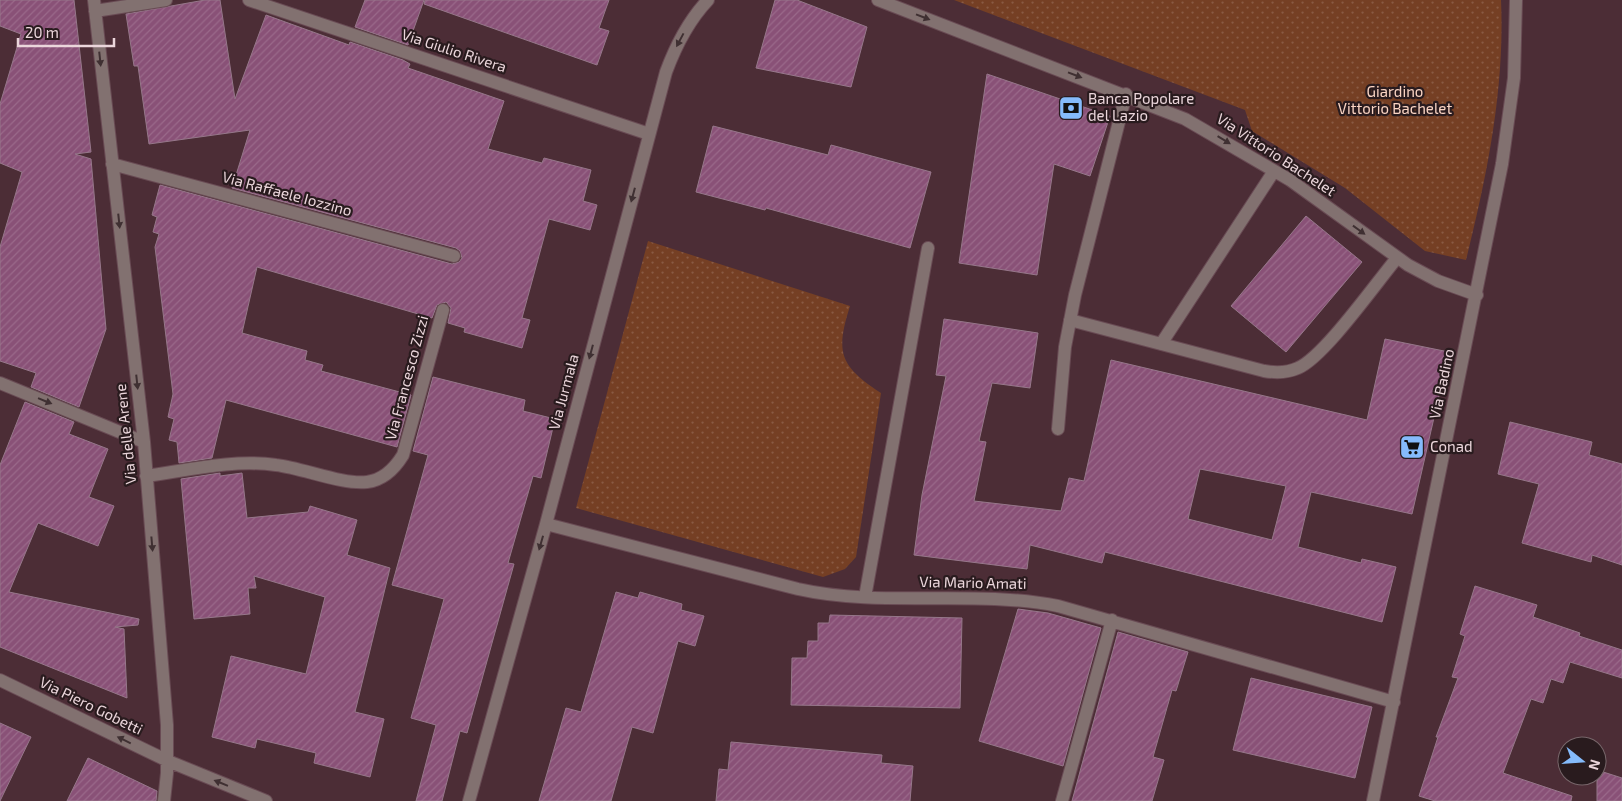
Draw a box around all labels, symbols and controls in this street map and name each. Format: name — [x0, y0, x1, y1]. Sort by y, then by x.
one-way arrow — [916, 13, 931, 21]
scale bar — [18, 15, 114, 47]
text: 20 m — [25, 23, 59, 41]
street label: Via Giulio Rivera — [400, 25, 509, 76]
one-way arrow — [676, 33, 684, 47]
one-way arrow — [96, 52, 104, 68]
one-way arrow — [1068, 71, 1083, 79]
park label: Giardino Vittorio Bachelet — [1338, 82, 1452, 117]
place label: Banca Popolare del Lazio — [1088, 89, 1194, 124]
bank icon: Banca Popolare del Lazio — [1058, 95, 1084, 121]
street label: Via Vittorio Bachelet — [1214, 109, 1340, 200]
one-way arrow — [1217, 135, 1230, 145]
street label: Via Raffaele Iozzino — [220, 167, 354, 219]
one-way arrow — [629, 187, 637, 203]
one-way arrow — [115, 213, 123, 229]
one-way arrow — [1352, 225, 1366, 235]
street label: Via Francesco Zizzi — [381, 313, 431, 442]
one-way arrow — [587, 345, 595, 360]
street label: Via Badino — [1425, 347, 1457, 421]
street label: Via Jurmala — [544, 352, 582, 432]
one-way arrow — [133, 375, 141, 391]
street label: Via delle Arene — [111, 383, 139, 485]
one-way arrow — [38, 398, 52, 406]
supermarket icon: Conad — [1399, 434, 1425, 460]
place label: Conad — [1430, 437, 1473, 455]
one-way arrow — [148, 536, 156, 552]
one-way arrow — [537, 536, 545, 551]
street label: Via Mario Amati — [919, 572, 1027, 592]
street label: Via Piero Gobetti — [37, 672, 146, 738]
one-way arrow — [117, 736, 131, 744]
north arrow — [1557, 736, 1607, 786]
text: N — [1585, 758, 1605, 772]
one-way arrow — [214, 778, 228, 786]

